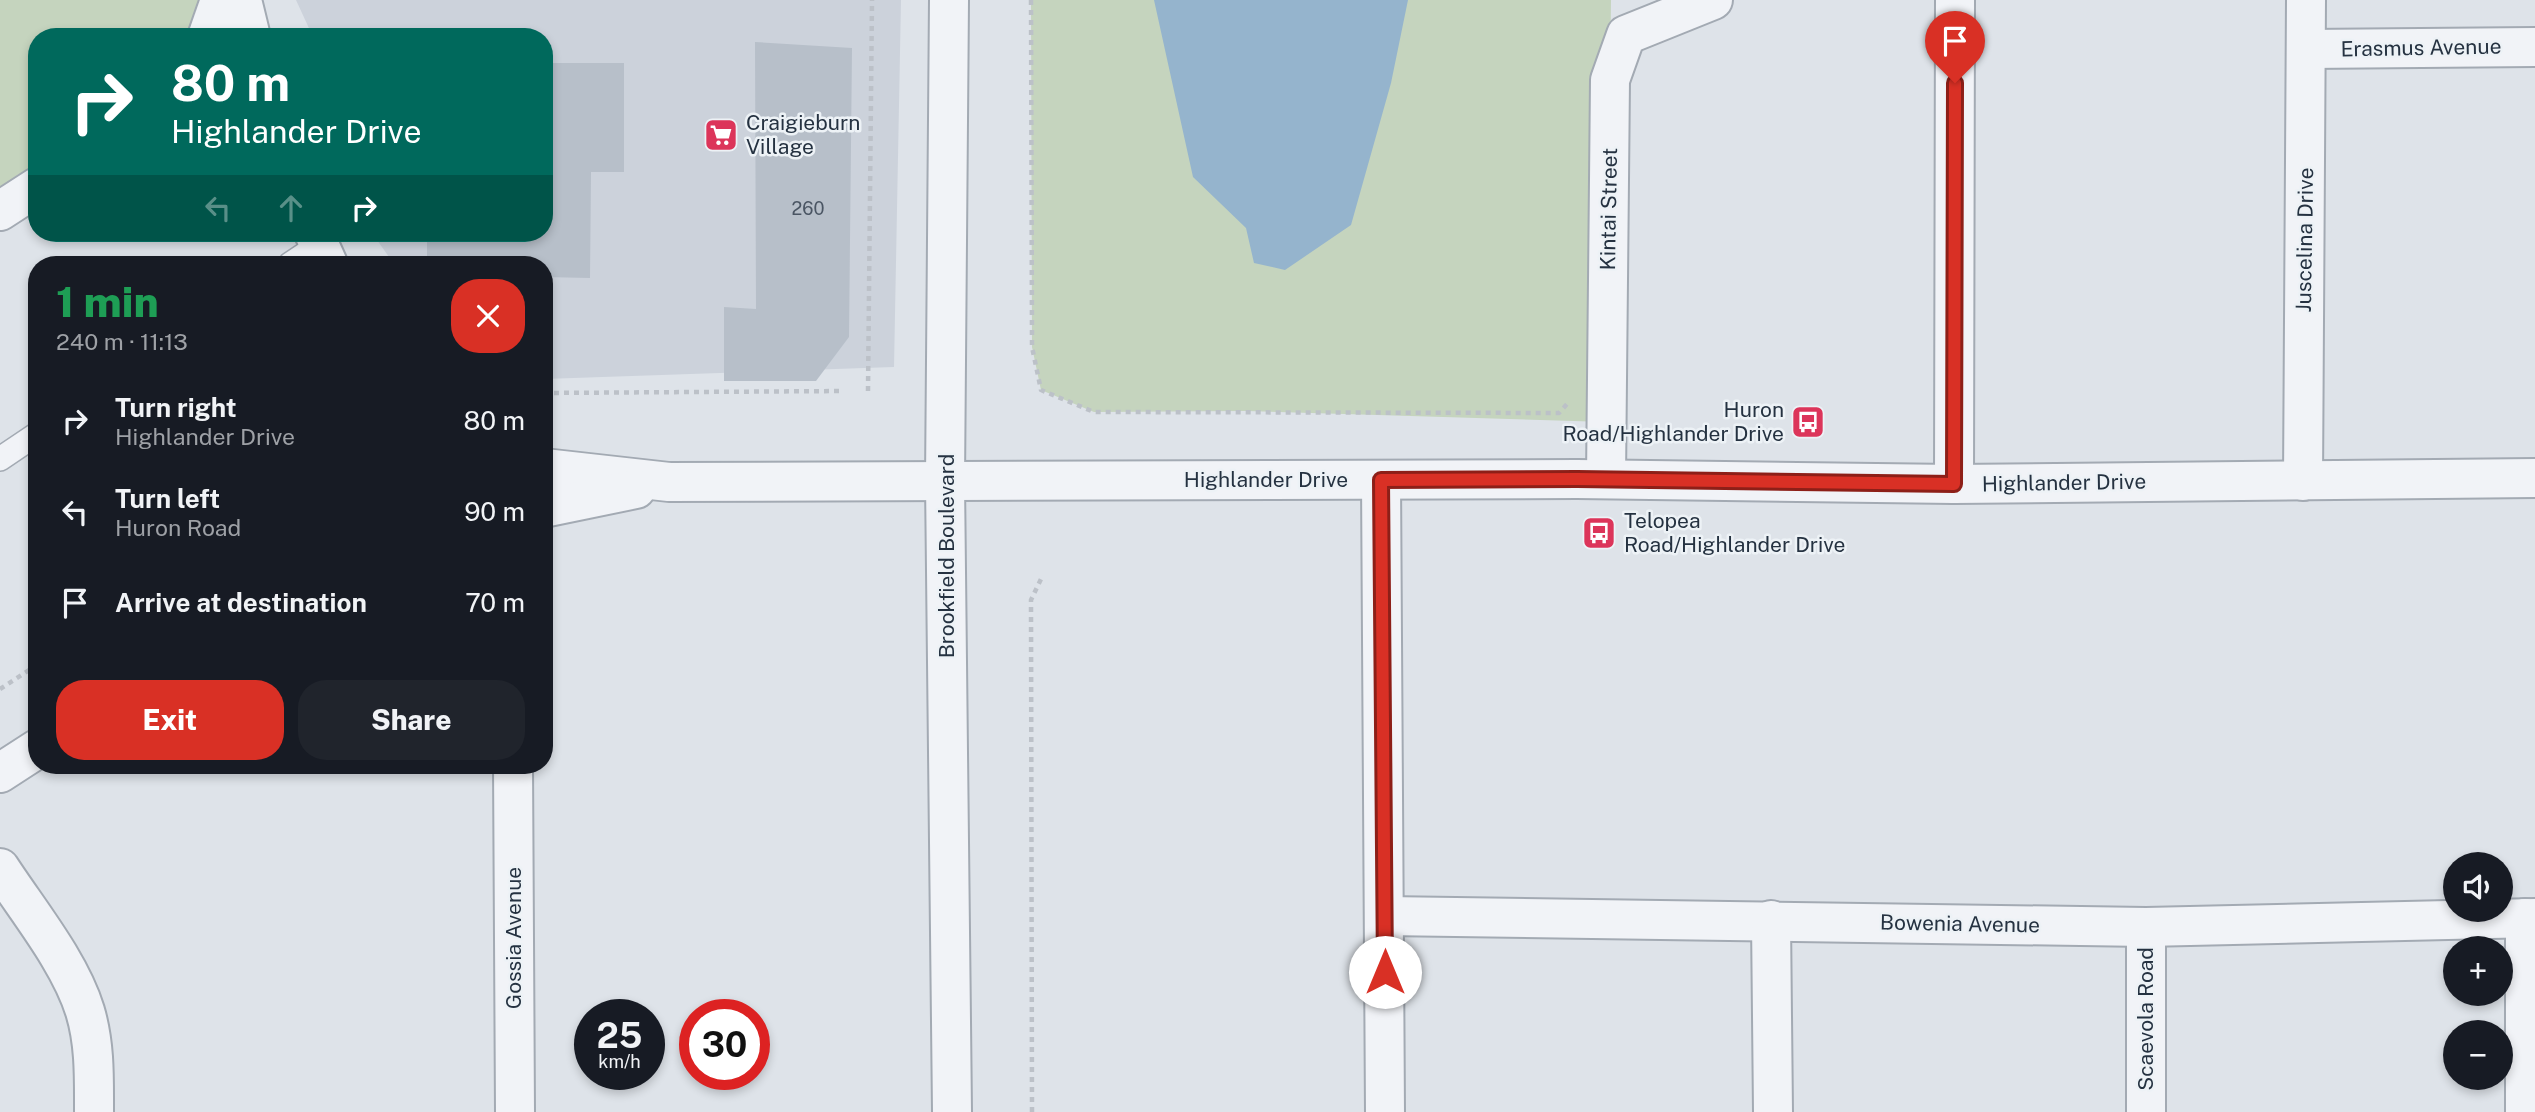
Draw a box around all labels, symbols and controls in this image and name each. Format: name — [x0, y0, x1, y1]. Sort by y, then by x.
pin — [1925, 11, 1985, 83]
icon: arrive — [1936, 22, 1974, 60]
street label: Erasmus Avenue — [2340, 34, 2502, 61]
text: 80 m — [171, 54, 290, 112]
icon: right — [56, 56, 147, 147]
place label: Craigieburn Village — [746, 110, 860, 159]
text: Highlander Drive — [171, 113, 422, 150]
supermarket icon: Craigieburn Village — [702, 116, 740, 154]
street label: Kintai Street — [1595, 147, 1622, 271]
street label: Juscelina Drive — [2291, 167, 2318, 313]
icon: left — [199, 189, 237, 227]
icon: ahead — [272, 189, 310, 227]
icon: right — [345, 189, 383, 227]
house number: 260 — [792, 198, 824, 219]
text: 1 min — [56, 277, 159, 326]
button: close — [451, 279, 525, 353]
text: 240 m · 11:13 — [56, 328, 188, 355]
text: Turn right — [115, 392, 237, 423]
place label: Huron Road/Highlander Drive — [1563, 397, 1784, 446]
icon: right — [56, 402, 94, 440]
bus stop icon: Huron Road/Highlander Drive — [1789, 403, 1827, 441]
text: 80 m — [464, 405, 525, 436]
text: Highlander Drive — [115, 423, 295, 450]
street label: Brookfield Boulevard — [934, 454, 959, 658]
street label: Highlander Drive — [1184, 467, 1348, 492]
street label: Highlander Drive — [1982, 469, 2146, 496]
text: Turn left — [115, 483, 220, 514]
icon: left — [56, 493, 94, 531]
text: 90 m — [464, 496, 525, 527]
place label: Telopea Road/Highlander Drive — [1624, 508, 1846, 557]
text: Huron Road — [115, 514, 241, 541]
bus stop icon: Telopea Road/Highlander Drive — [1580, 514, 1618, 552]
icon: arrive — [56, 584, 94, 622]
text: Arrive at destination — [115, 587, 367, 618]
text: 70 m — [465, 587, 525, 618]
button: Exit — [56, 680, 284, 760]
button: Share — [298, 680, 525, 760]
map controls — [2443, 852, 2513, 1090]
button: sound — [2443, 852, 2513, 922]
street label: Gossia Avenue — [501, 867, 526, 1009]
street label: Bowenia Avenue — [1880, 910, 2040, 937]
position arrow — [1348, 935, 1422, 1009]
button: + — [2443, 936, 2513, 1006]
street label: Scaevola Road — [2133, 947, 2158, 1091]
speed limit sign: 30 — [679, 999, 770, 1090]
text: 25 — [597, 1015, 642, 1056]
button: − — [2443, 1020, 2513, 1090]
text: km/h — [598, 1051, 641, 1072]

